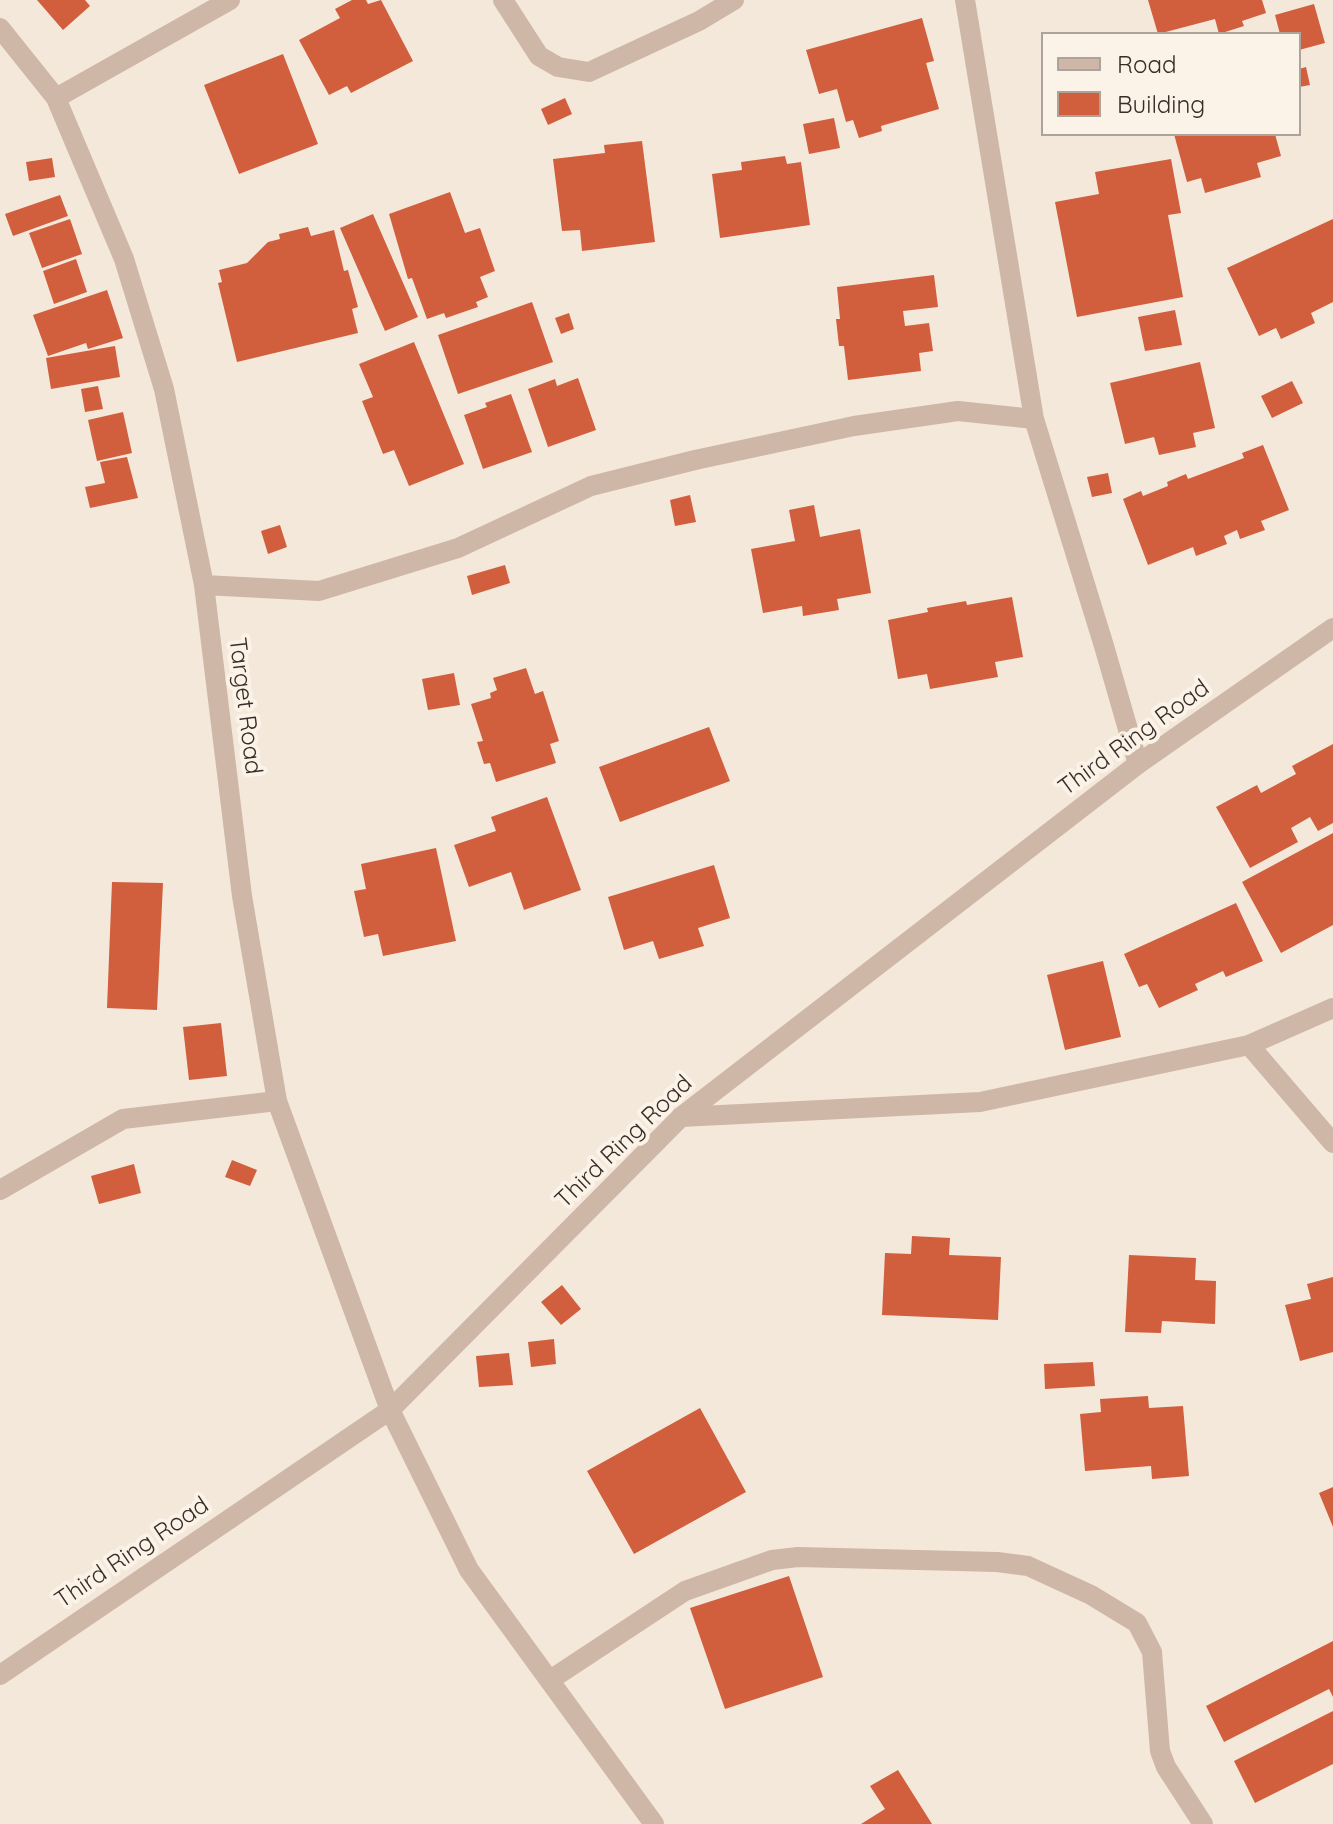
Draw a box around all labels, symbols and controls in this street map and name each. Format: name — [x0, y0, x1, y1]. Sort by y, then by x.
legend — [1041, 32, 1301, 136]
text: Road — [1117, 49, 1177, 79]
text: Building — [1117, 89, 1205, 119]
street label: Target Road — [222, 636, 268, 776]
street label: Third Ring Road — [1053, 674, 1215, 802]
street label: Third Ring Road — [550, 1069, 698, 1215]
street label: Third Ring Road — [50, 1491, 214, 1615]

